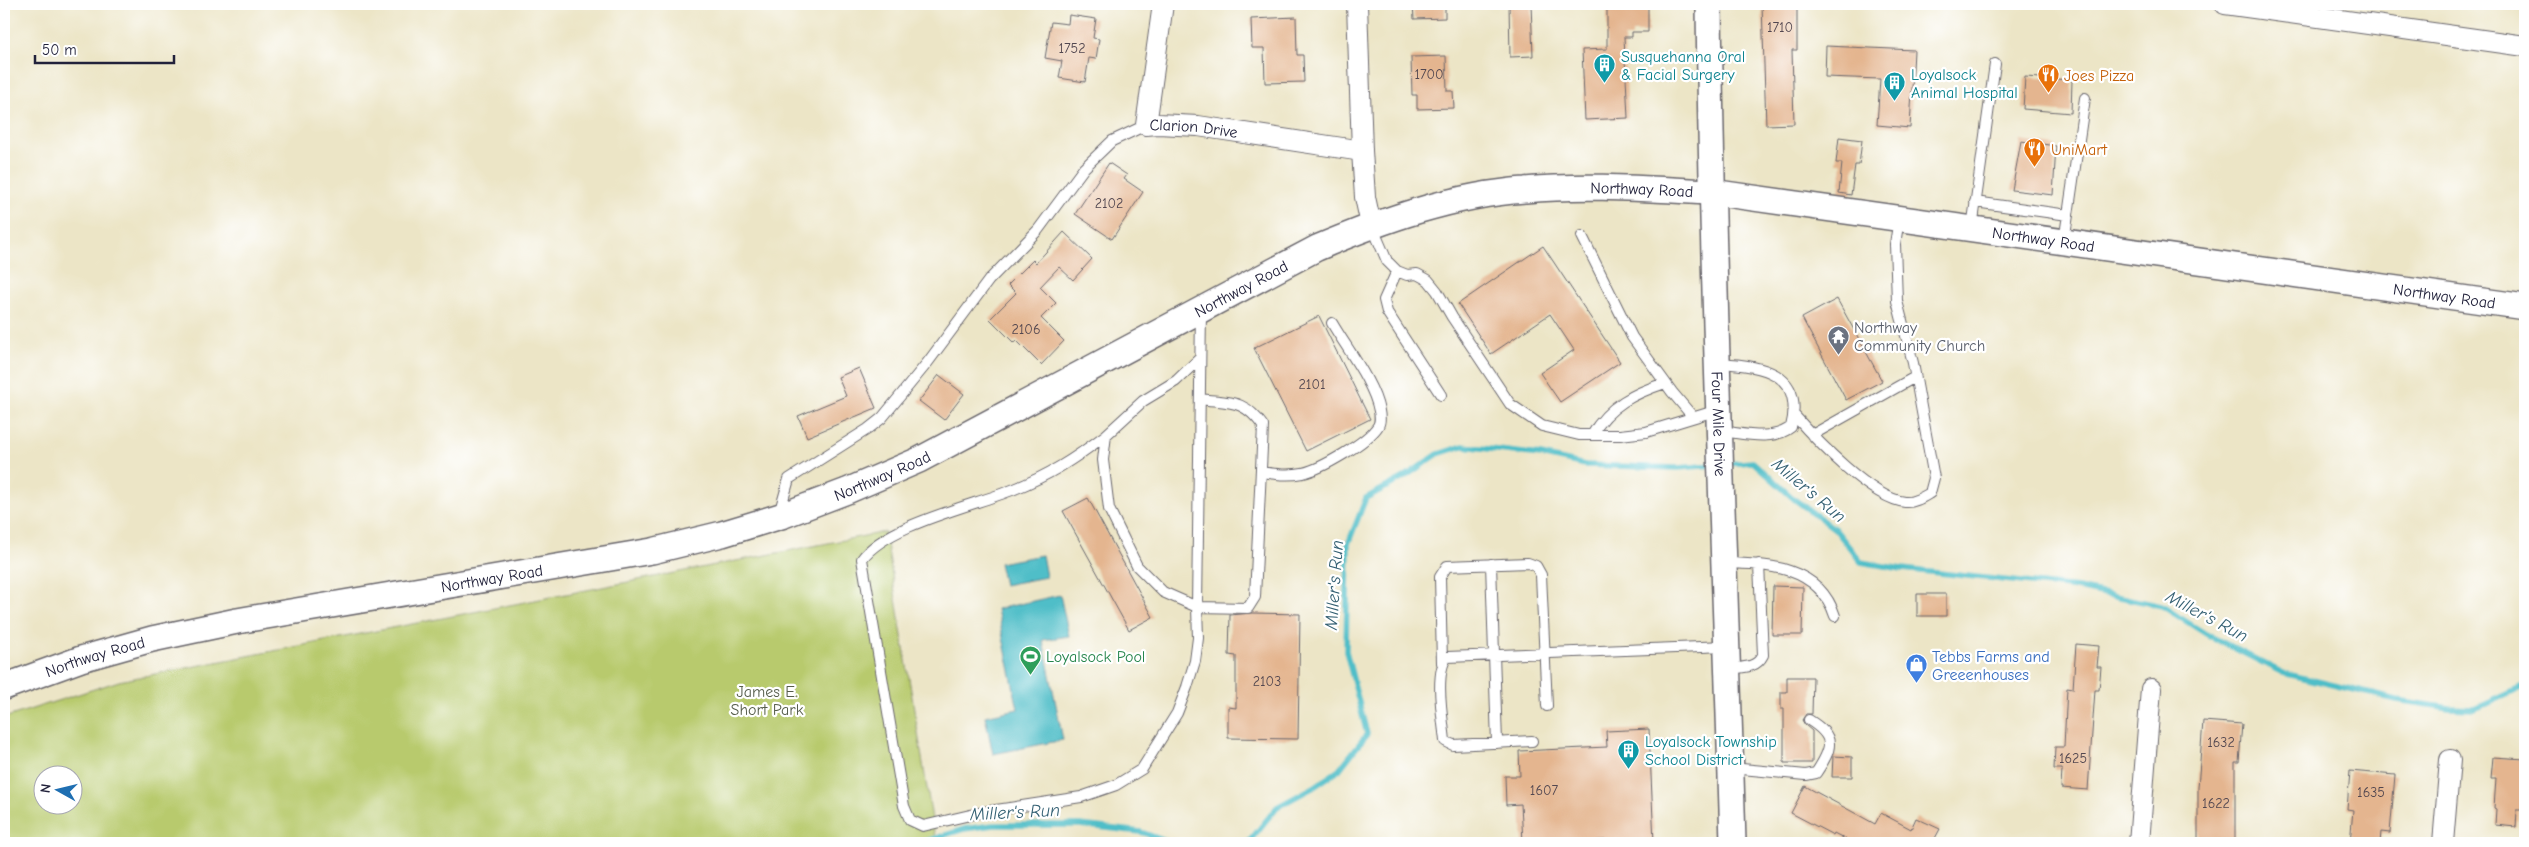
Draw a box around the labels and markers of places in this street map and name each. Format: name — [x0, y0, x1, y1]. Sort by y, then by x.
place label: Susquehanna Oral & Facial Surgery — [1621, 48, 1745, 84]
building icon: Susquehanna Oral & Facial Surgery — [1593, 53, 1617, 84]
restaurant icon: Joes Pizza — [2036, 63, 2060, 94]
place label: Loyalsock Animal Hospital — [1911, 66, 2018, 102]
place label: Joes Pizza — [2064, 67, 2134, 85]
building icon: Loyalsock Animal Hospital — [1883, 71, 1907, 102]
restaurant icon: UniMart — [2023, 137, 2047, 168]
place label: UniMart — [2051, 141, 2108, 159]
place label: Northway Community Church — [1854, 319, 1985, 355]
temple icon: Northway Community Church — [1826, 324, 1850, 355]
sports icon: Loyalsock Pool — [1018, 644, 1042, 675]
place label: Loyalsock Pool — [1046, 648, 1145, 666]
place label: Tebbs Farms and Greeenhouses — [1932, 648, 2050, 684]
shop icon: Tebbs Farms and Greeenhouses — [1904, 653, 1928, 684]
place label: Loyalsock Township School District — [1645, 733, 1777, 769]
building icon: Loyalsock Township School District — [1617, 738, 1641, 769]

